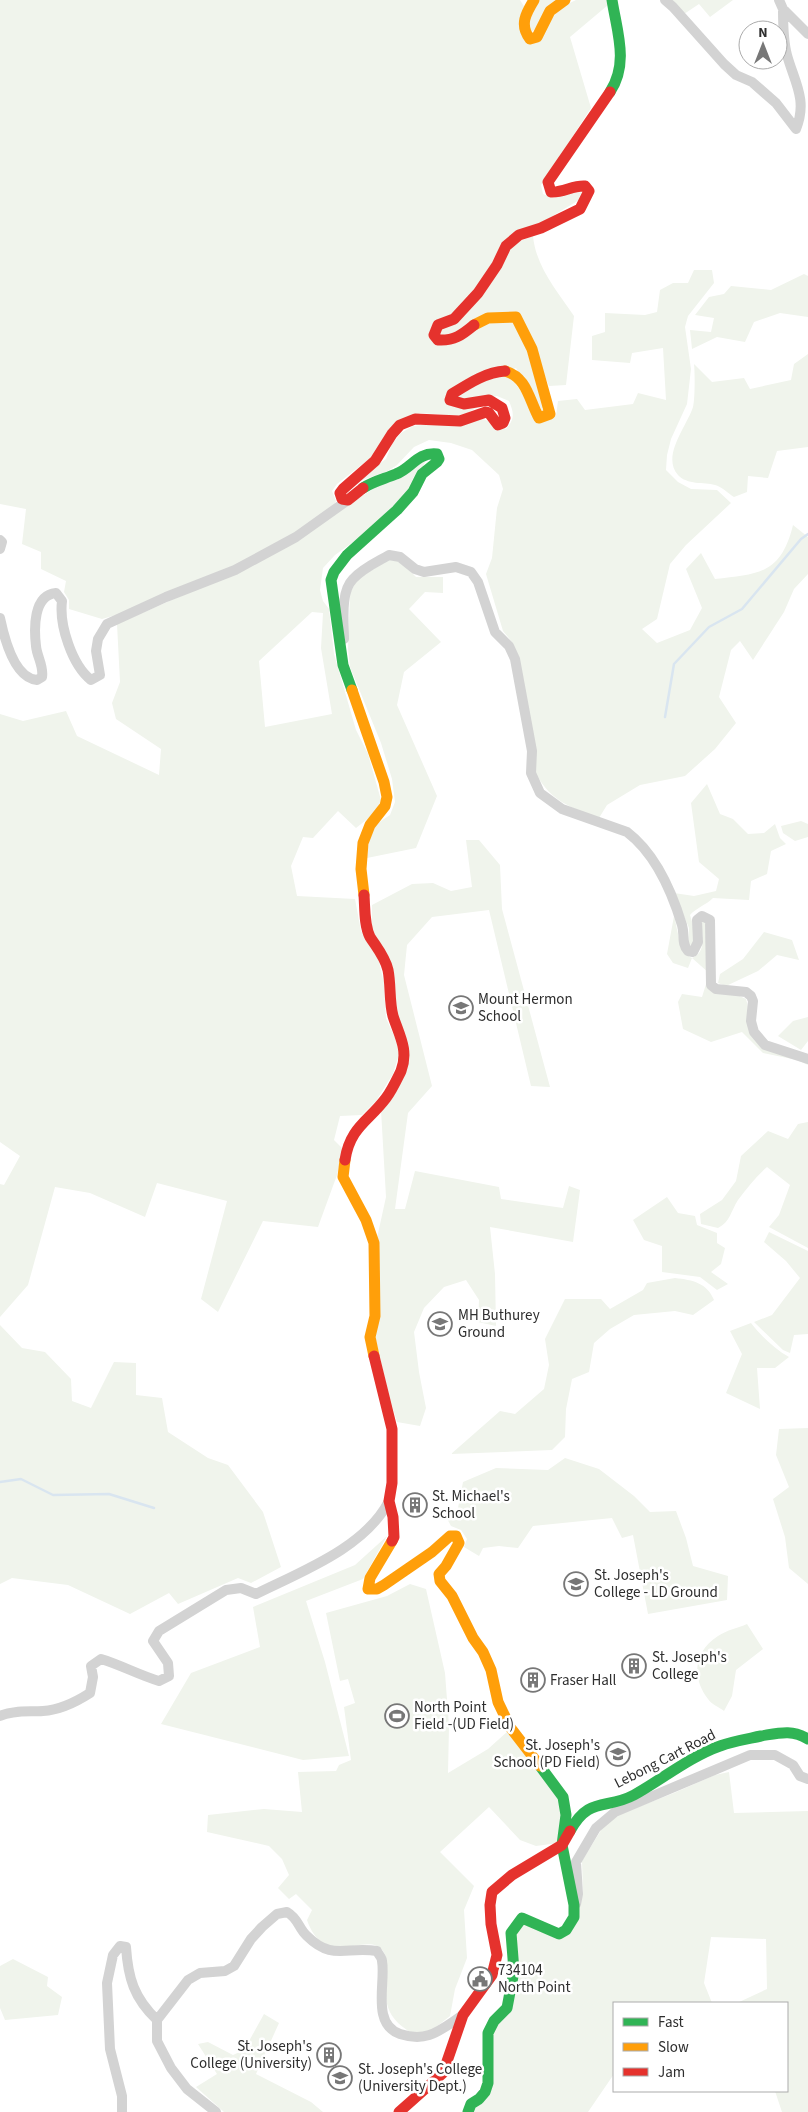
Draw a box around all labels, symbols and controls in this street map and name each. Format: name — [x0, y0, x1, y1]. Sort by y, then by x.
north arrow — [738, 20, 788, 70]
text: N — [758, 23, 768, 43]
place label: Mount Hermon School — [478, 989, 573, 1027]
school or university icon: Mount Hermon School — [448, 995, 474, 1021]
place label: MH Buthurey Ground — [458, 1305, 540, 1343]
school or university icon: MH Buthurey Ground — [427, 1311, 453, 1337]
place label: St. Michael's School — [432, 1486, 510, 1524]
building icon: St. Michael's School — [402, 1492, 428, 1518]
place label: St. Joseph's College - LD Ground — [594, 1565, 718, 1603]
school or university icon: St. Joseph's College - LD Ground — [563, 1571, 589, 1597]
place label: St. Joseph's College — [652, 1647, 727, 1685]
building icon: St. Joseph's College — [621, 1653, 647, 1679]
building icon: Fraser Hall — [520, 1667, 546, 1693]
place label: Fraser Hall — [550, 1670, 617, 1691]
place label: North Point Field -(UD Field) — [414, 1697, 514, 1735]
sports icon: North Point Field -(UD Field) — [384, 1703, 410, 1729]
street label: Lebong Cart Road — [611, 1724, 719, 1794]
place label: St. Joseph's School (PD Field) — [493, 1735, 600, 1773]
school or university icon: St. Joseph's School (PD Field) — [605, 1741, 631, 1767]
place label: 734104 North Point — [498, 1960, 571, 1998]
public building icon: 734104 North Point — [467, 1966, 493, 1992]
legend — [613, 2002, 788, 2092]
text: Fast — [658, 2012, 684, 2033]
place label: St. Joseph's College (University) — [190, 2036, 312, 2074]
text: Slow — [658, 2037, 689, 2058]
building icon: St. Joseph's College (University) — [316, 2042, 342, 2068]
place label: St. Joseph's College (University Dept.) — [358, 2059, 482, 2097]
text: Jam — [658, 2062, 685, 2083]
school or university icon: St. Joseph's College (University Dept.) — [327, 2065, 353, 2091]

